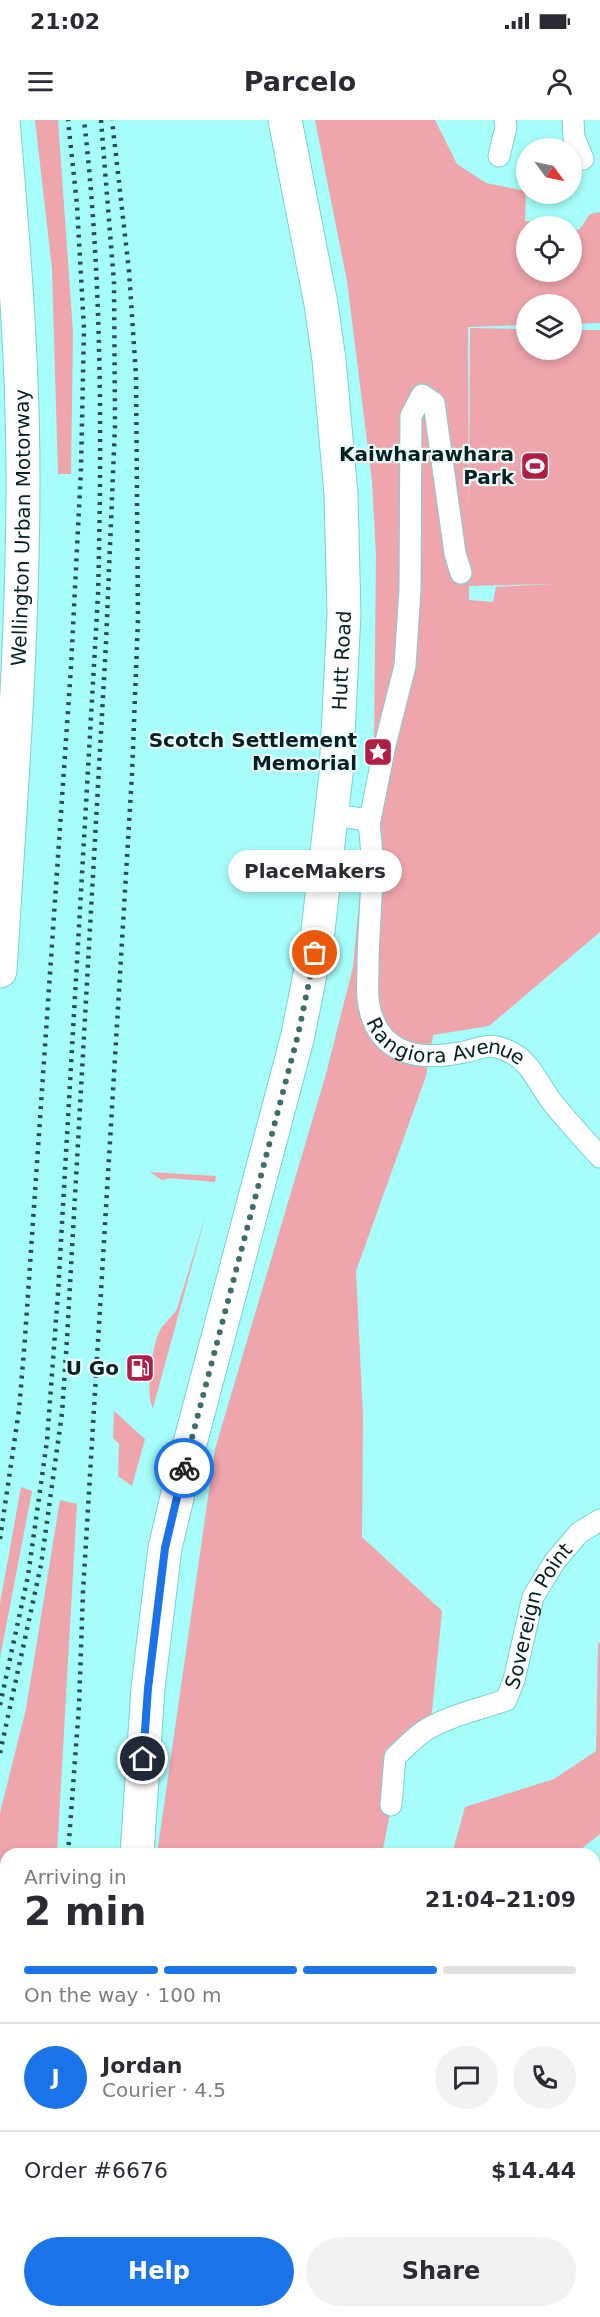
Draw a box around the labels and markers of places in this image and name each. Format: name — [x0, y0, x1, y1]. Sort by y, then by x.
place label: Kaiwharawhara Park — [339, 442, 515, 489]
sports icon: Kaiwharawhara Park — [519, 450, 551, 482]
place label: Scotch Settlement Memorial — [149, 728, 357, 775]
place icon: Scotch Settlement Memorial — [362, 736, 394, 768]
callout: PlaceMakers — [228, 851, 402, 893]
pin — [289, 927, 340, 978]
fuel station icon: U Go — [124, 1352, 156, 1384]
place label: U Go — [66, 1356, 119, 1380]
pin — [117, 1733, 168, 1784]

